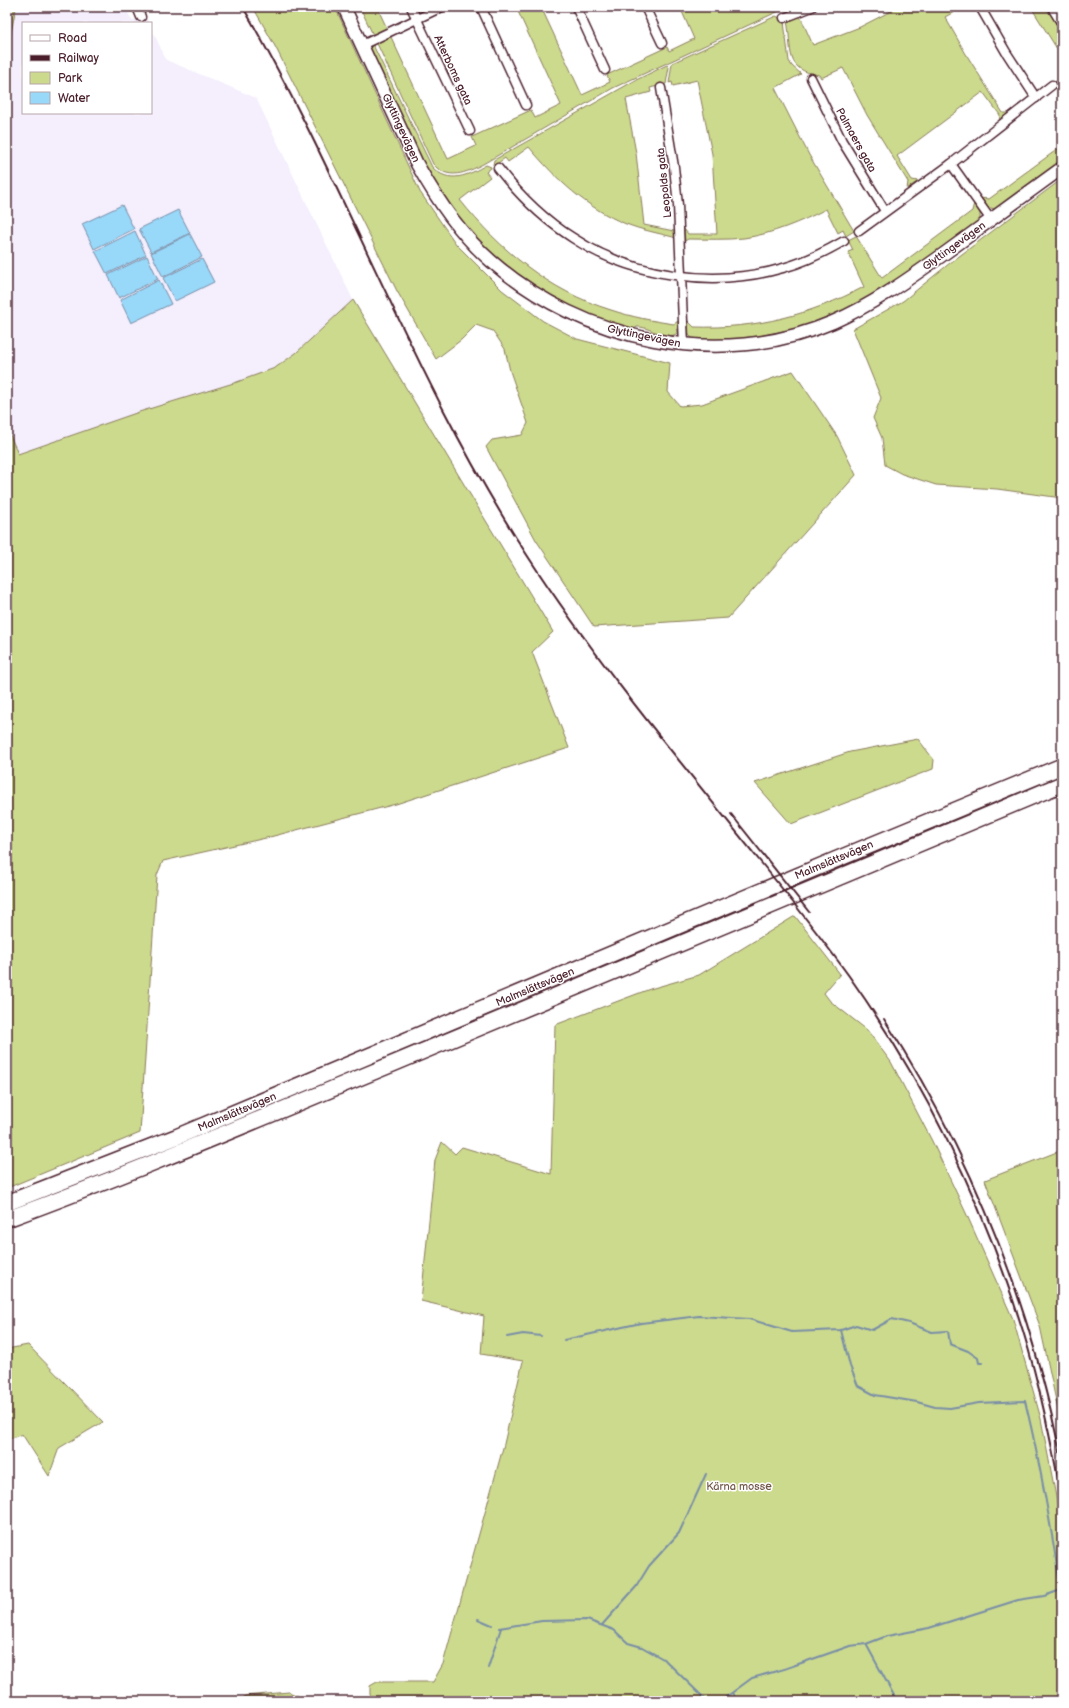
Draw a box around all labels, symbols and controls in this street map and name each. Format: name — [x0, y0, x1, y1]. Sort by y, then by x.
legend — [22, 22, 152, 114]
text: Road — [58, 31, 87, 46]
street label: Atterboms gata — [431, 33, 475, 107]
text: Railway — [58, 51, 100, 66]
text: Park — [58, 71, 82, 86]
text: Water — [58, 91, 90, 106]
street label: Glyttingevägen — [379, 91, 423, 165]
street label: Palmaers gata — [833, 106, 879, 174]
street label: Leopolds gata — [654, 147, 674, 219]
street label: Glyttingevägen — [920, 219, 988, 273]
street label: Glyttingevägen — [606, 322, 682, 350]
street label: Malmslättsvägen — [793, 838, 875, 882]
street label: Malmslättsvägen — [494, 965, 576, 1009]
street label: Malmslättsvägen — [196, 1090, 278, 1134]
park label: Kärna mosse — [706, 1480, 772, 1493]

